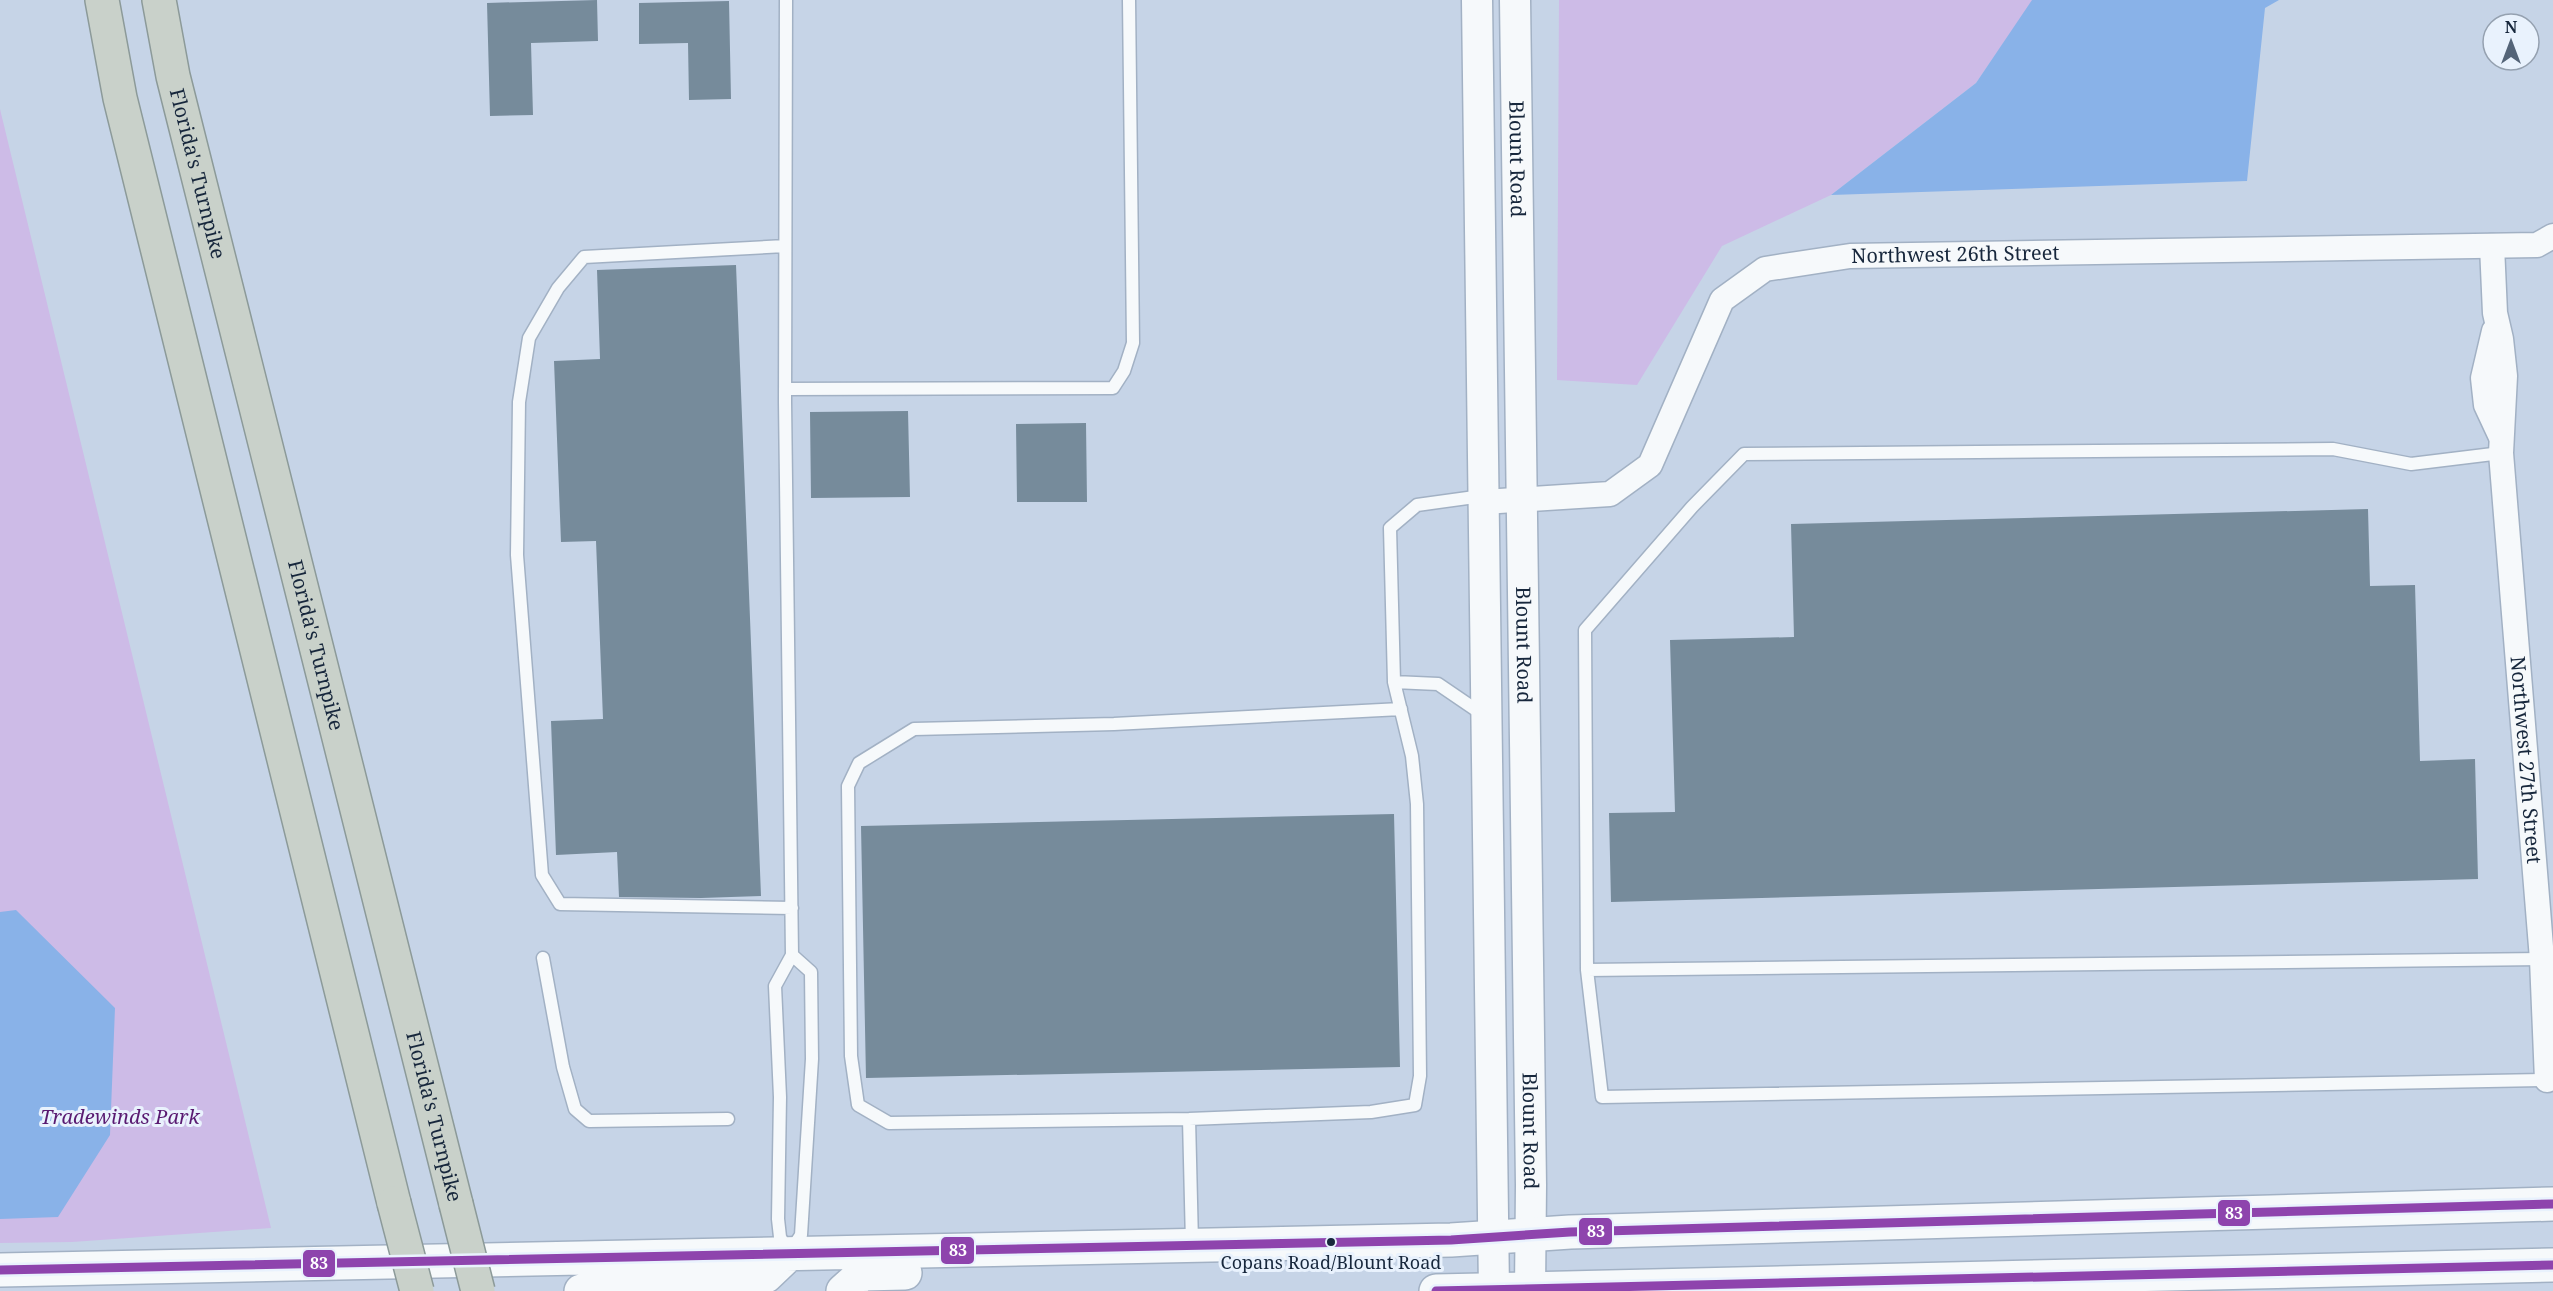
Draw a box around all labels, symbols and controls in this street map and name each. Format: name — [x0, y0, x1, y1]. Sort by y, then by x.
north arrow — [2481, 12, 2541, 72]
text: N — [2505, 16, 2518, 38]
street label: Florida's Turnpike — [164, 86, 232, 262]
street label: Blount Road — [1503, 100, 1532, 218]
street label: Northwest 26th Street — [1851, 239, 2060, 269]
street label: Florida's Turnpike — [282, 557, 351, 733]
street label: Blount Road — [1510, 586, 1538, 704]
street label: Northwest 27th Street — [2504, 655, 2548, 865]
street label: Florida's Turnpike — [400, 1028, 469, 1204]
street label: Blount Road — [1516, 1072, 1545, 1190]
park label: Tradewinds Park — [40, 1103, 200, 1130]
line badge: 83 — [2217, 1199, 2251, 1227]
text: 83 — [2225, 1202, 2243, 1224]
line badge: 83 — [1578, 1217, 1613, 1246]
text: 83 — [1587, 1220, 1605, 1242]
line badge: 83 — [940, 1236, 975, 1265]
marker: Copans Road/Blount Road — [1325, 1236, 1337, 1248]
text: 83 — [949, 1239, 967, 1261]
line badge: 83 — [302, 1249, 336, 1278]
place label: Copans Road/Blount Road — [1221, 1250, 1441, 1274]
text: 83 — [310, 1252, 328, 1274]

